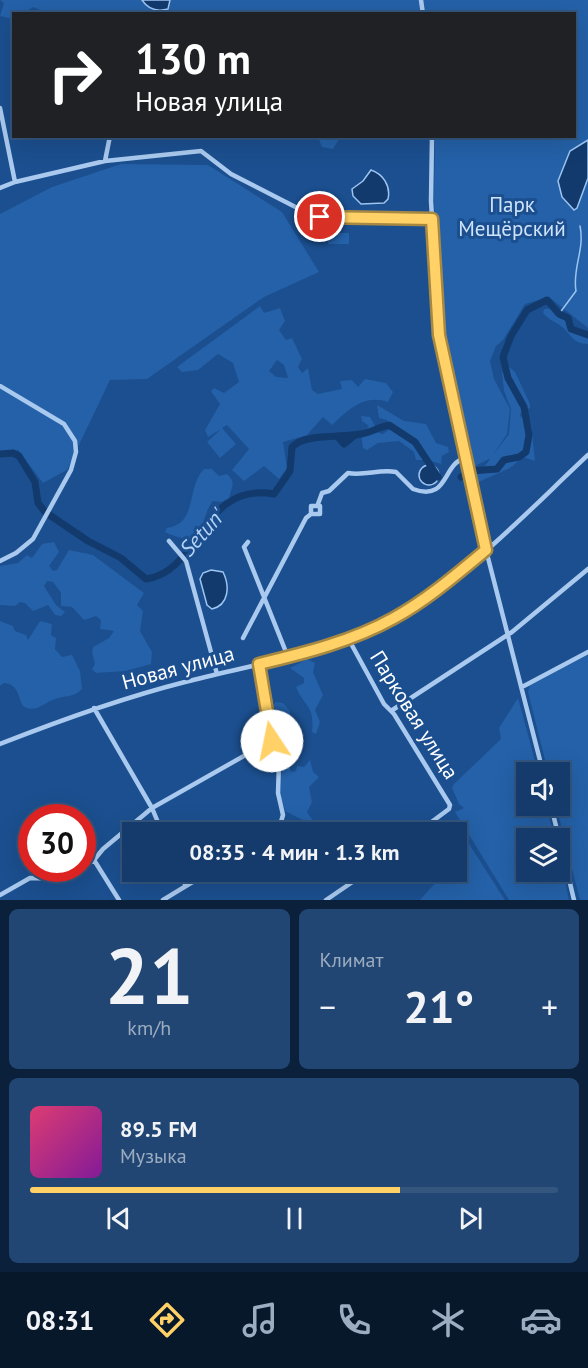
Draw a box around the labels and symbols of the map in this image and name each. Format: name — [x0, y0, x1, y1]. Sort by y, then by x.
pin — [294, 191, 345, 242]
park label: Парк Мещёрский — [458, 191, 566, 242]
water label: Setun' — [173, 502, 231, 562]
street label: Новая улица — [119, 640, 237, 695]
street label: Парковая улица — [364, 645, 465, 784]
position arrow — [240, 709, 304, 773]
speed limit sign: 30 — [18, 804, 96, 882]

